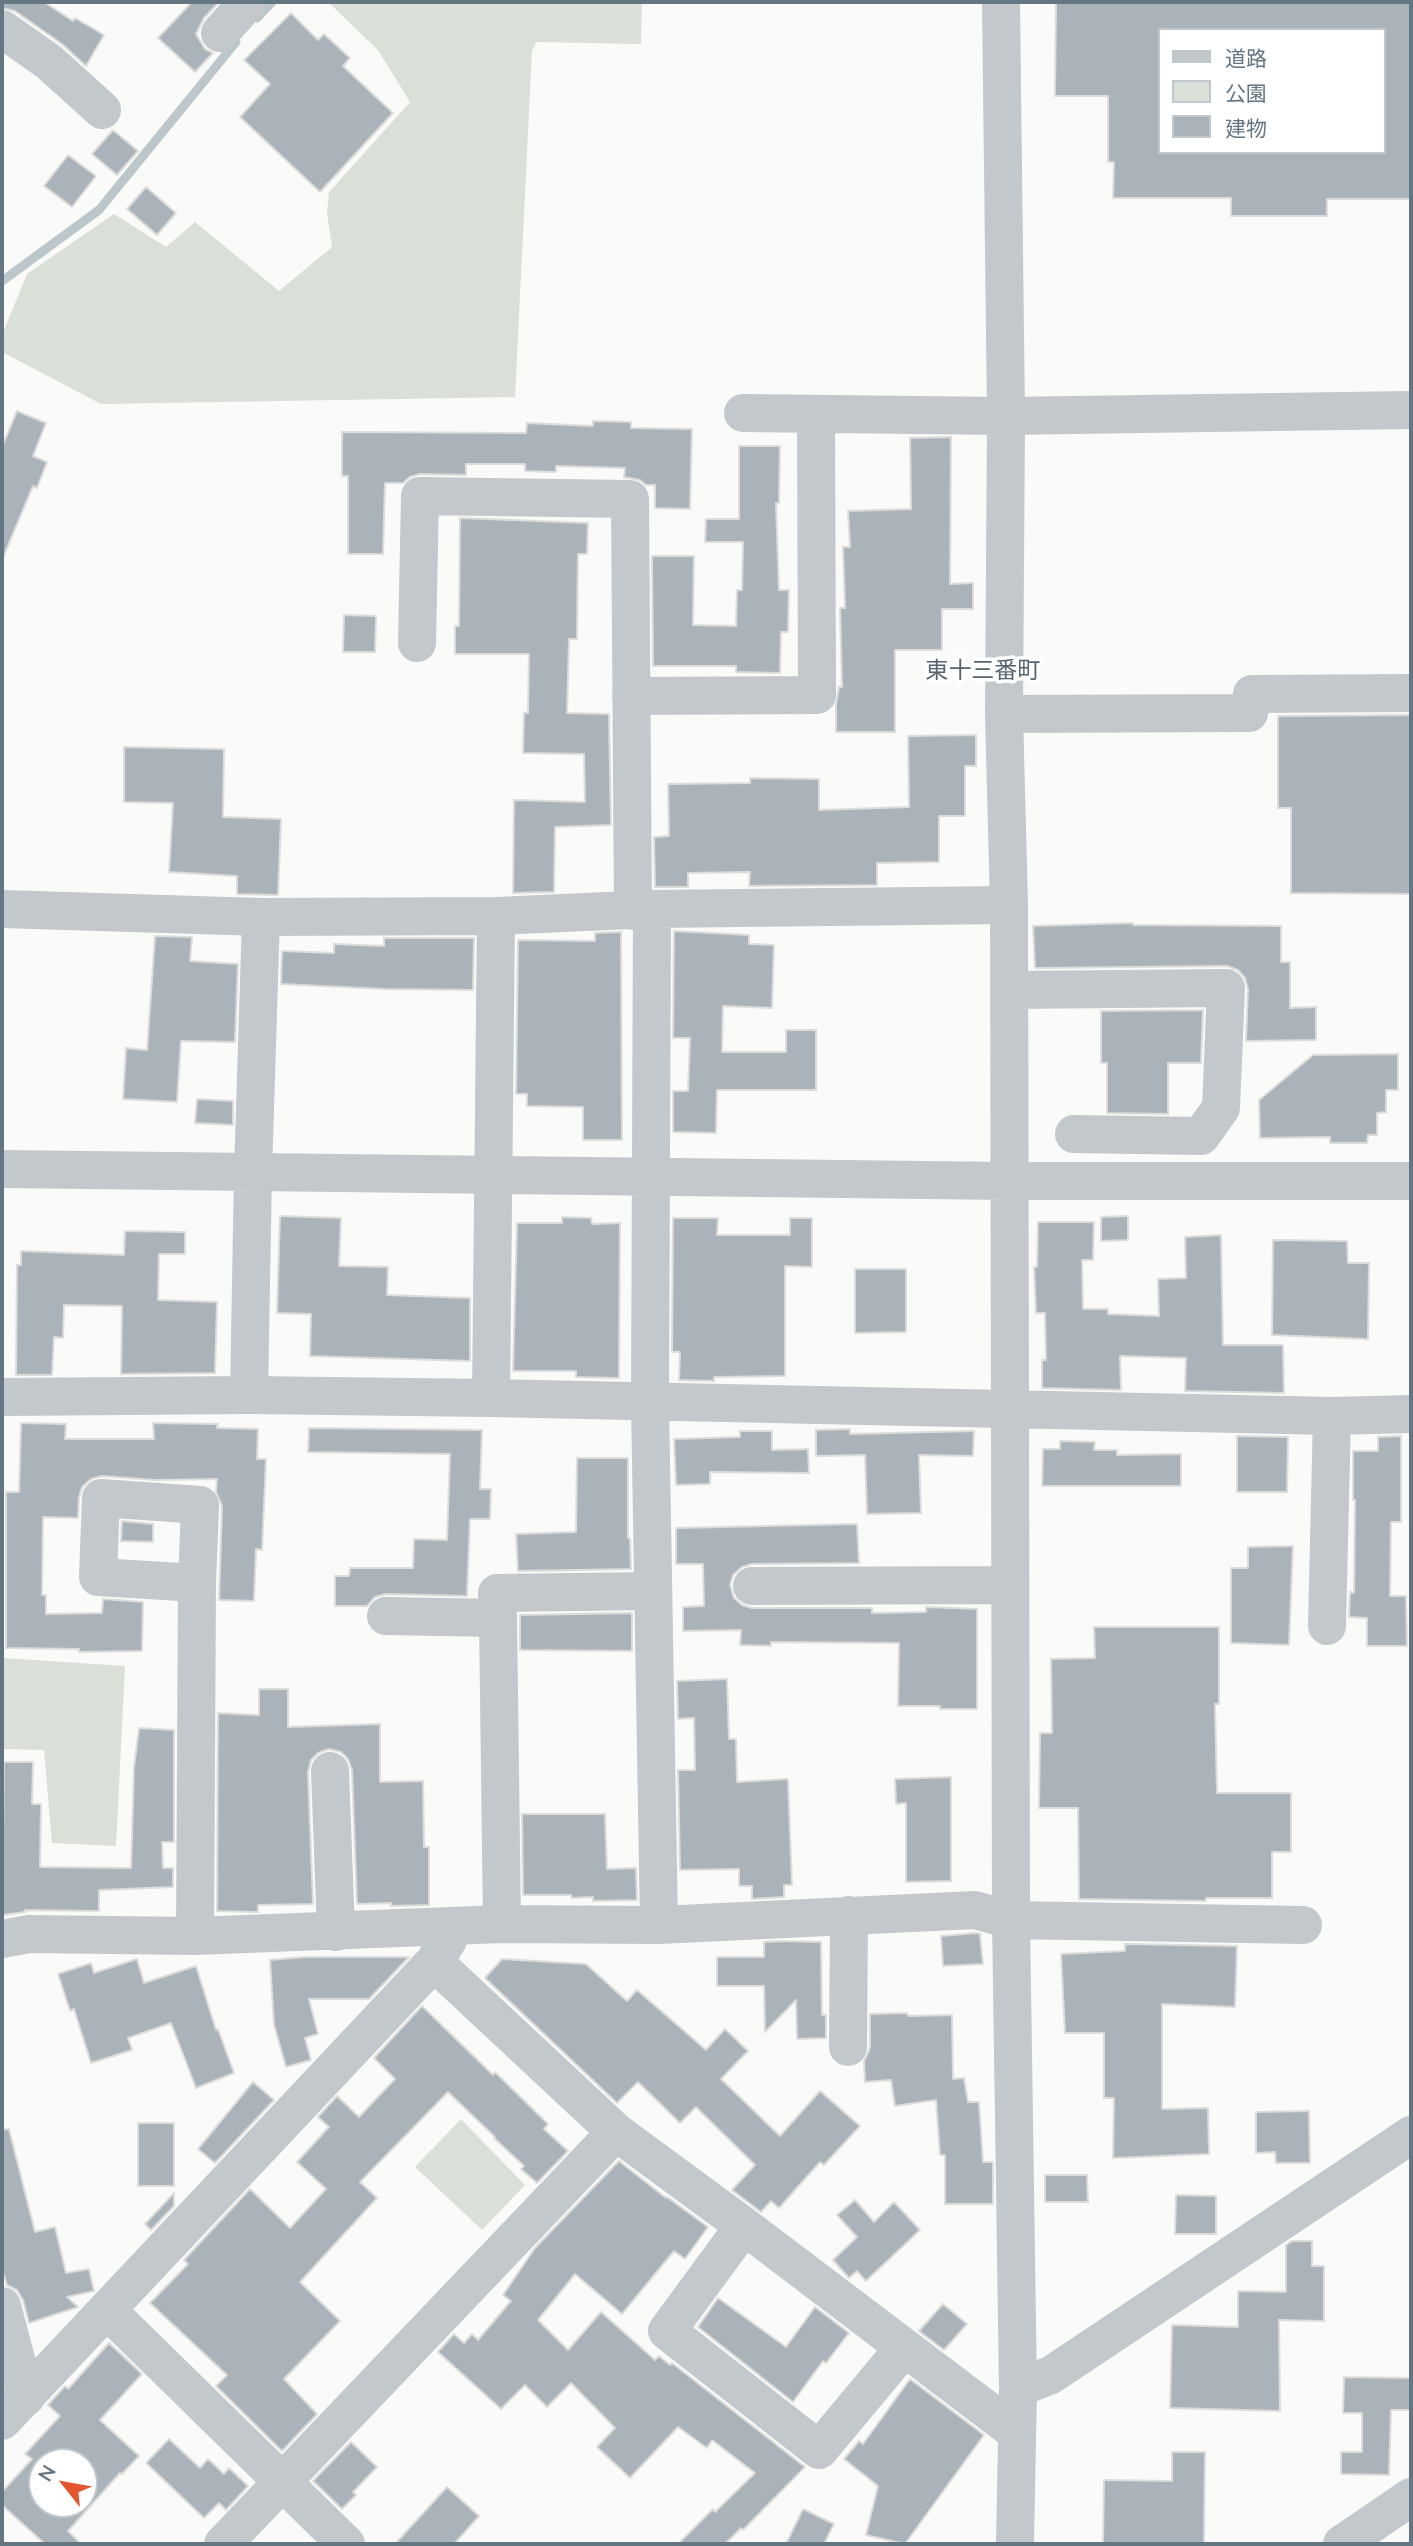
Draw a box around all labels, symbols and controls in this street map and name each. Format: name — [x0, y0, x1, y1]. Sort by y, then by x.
legend — [1158, 28, 1385, 154]
text: 道路 — [1225, 45, 1267, 70]
text: 公園 — [1225, 80, 1267, 105]
text: 建物 — [1225, 115, 1267, 140]
district label: 東十三番町 — [926, 657, 1040, 685]
north arrow — [28, 2448, 98, 2518]
text: N — [33, 2461, 60, 2485]

